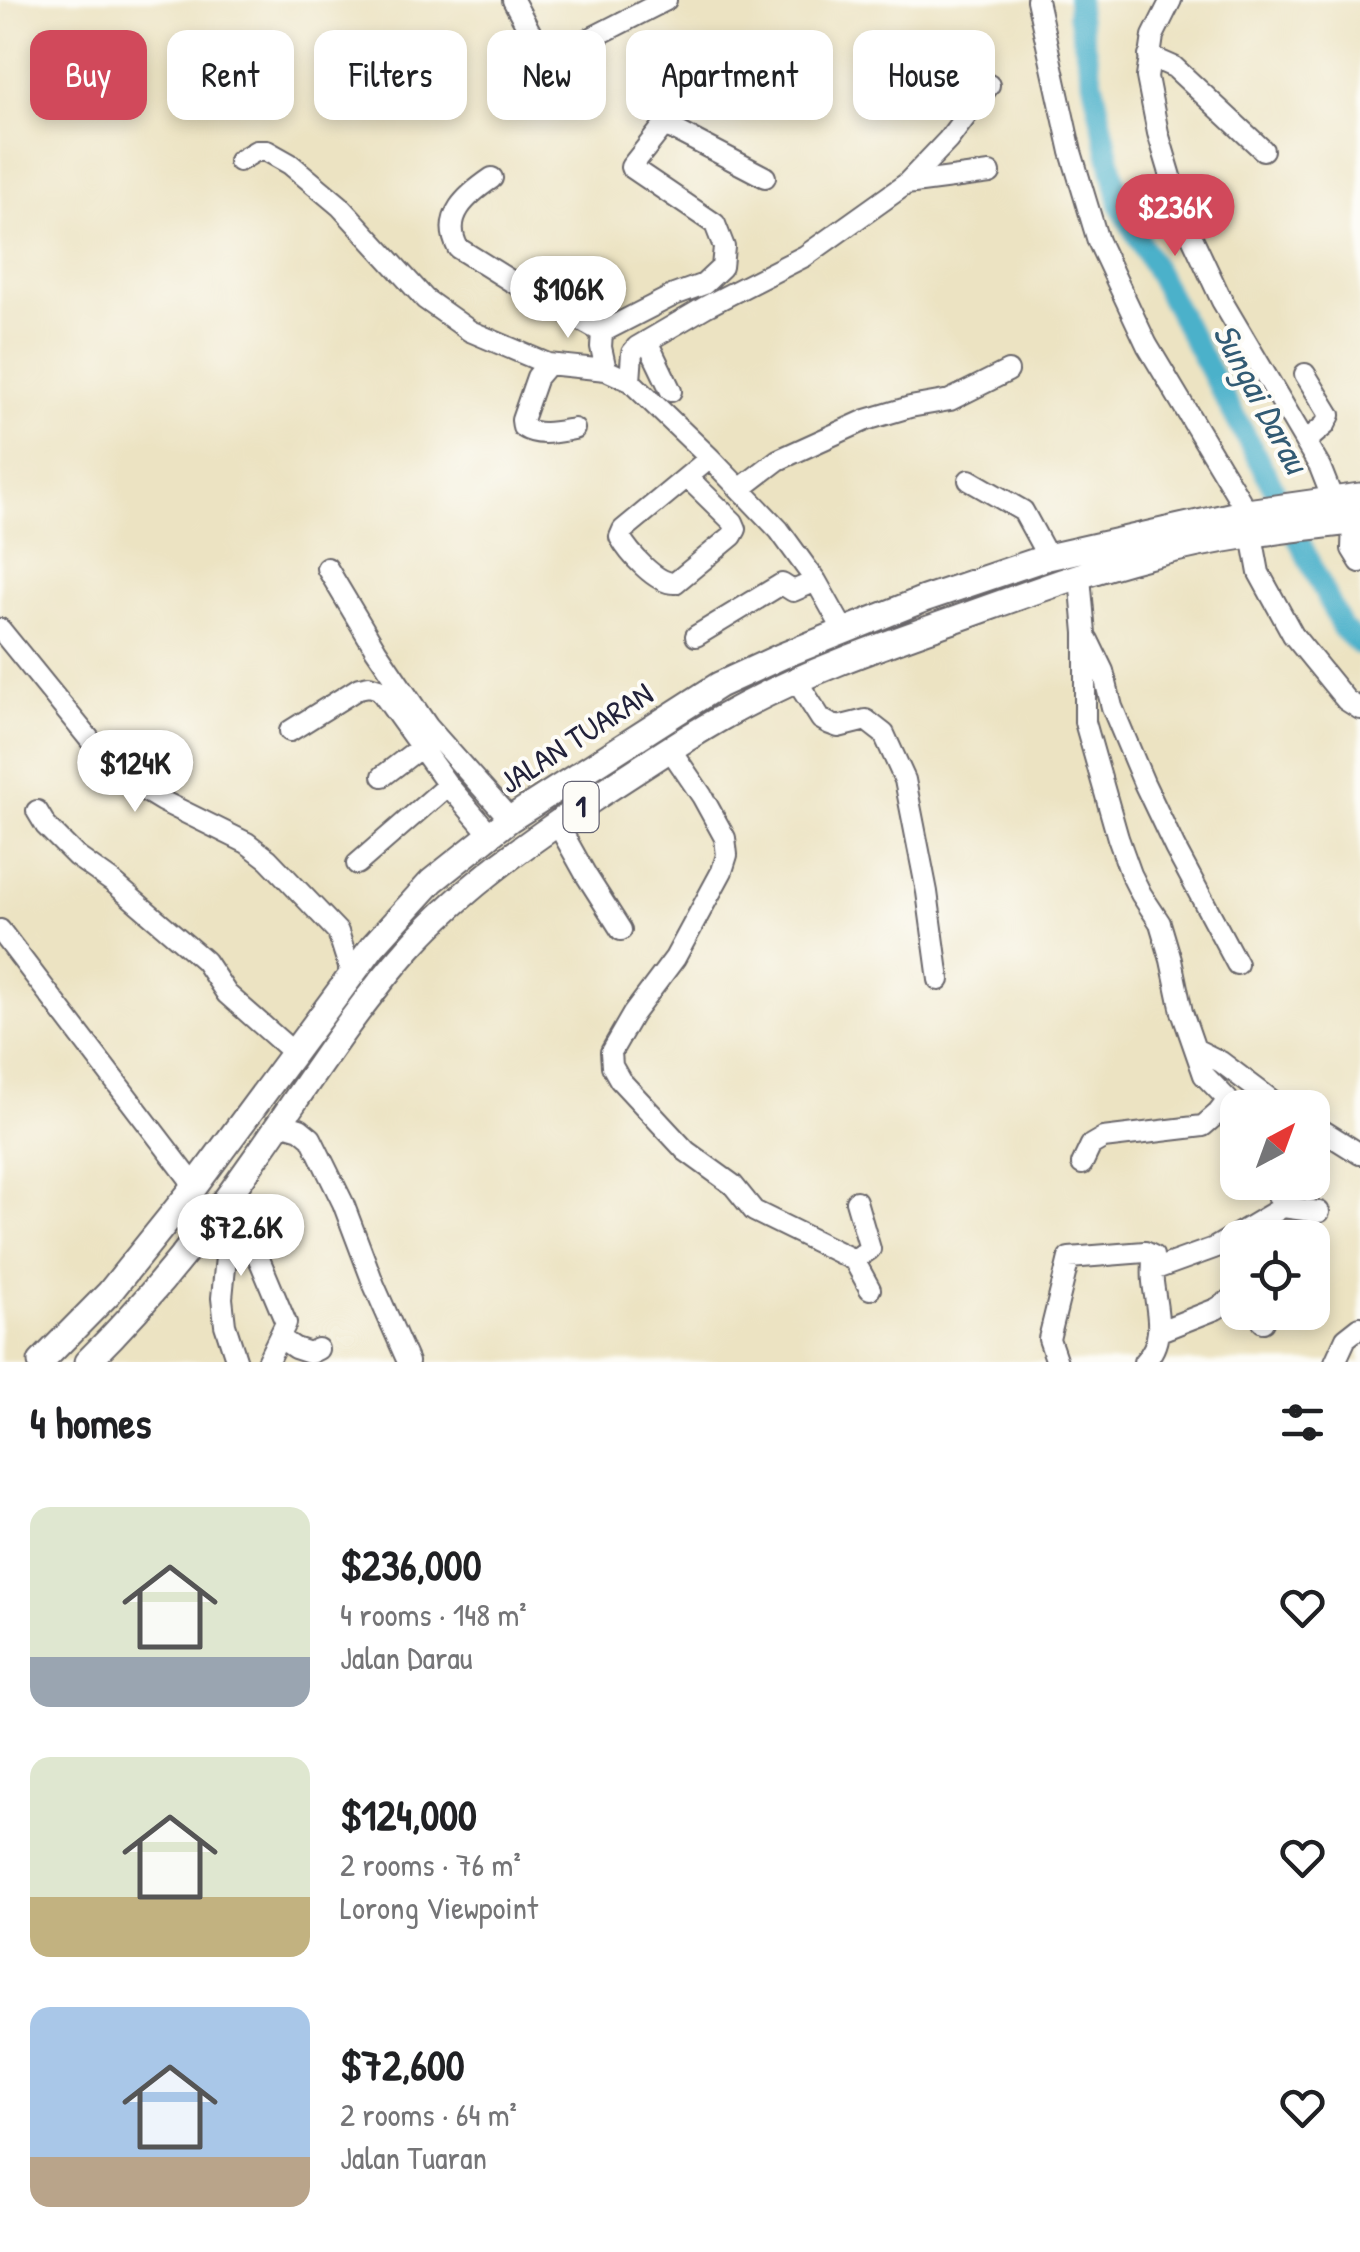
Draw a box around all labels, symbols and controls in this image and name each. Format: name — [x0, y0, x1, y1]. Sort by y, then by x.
chip: Buy — [30, 30, 147, 120]
chip: Rent — [167, 30, 294, 120]
chip: Filters — [314, 30, 467, 120]
chip: New — [487, 30, 606, 120]
chip: Apartment — [626, 30, 833, 120]
chip: House — [853, 30, 995, 120]
pin: $236K — [1105, 174, 1245, 259]
text: $236K — [1137, 185, 1213, 228]
pin: $106K — [498, 256, 638, 341]
text: $106K — [532, 267, 604, 310]
water label: Sungai Darau — [1203, 315, 1322, 483]
street label: JALAN TUARAN — [491, 672, 661, 803]
pin: $124K — [65, 730, 205, 815]
text: $124K — [99, 741, 171, 784]
road number: 1 — [564, 782, 598, 832]
north arrow — [1220, 1090, 1330, 1200]
map controls — [1220, 1090, 1330, 1330]
pin: $72.6K — [160, 1194, 322, 1279]
text: $72.6K — [199, 1205, 283, 1248]
button: locate — [1220, 1220, 1330, 1330]
text: 4 homes — [30, 1394, 151, 1451]
icon: filters — [1275, 1395, 1330, 1450]
text: $236,000 — [340, 1536, 481, 1593]
icon: home — [110, 1547, 230, 1667]
icon: heart — [1275, 1580, 1330, 1635]
text: 4 rooms · 148 m² — [340, 1593, 527, 1636]
text: Jalan Darau — [340, 1636, 473, 1679]
text: $124,000 — [340, 1786, 477, 1843]
icon: home — [110, 1797, 230, 1917]
icon: heart — [1275, 1830, 1330, 1885]
text: 2 rooms · 76 m² — [340, 1843, 521, 1886]
text: Lorong Viewpoint — [340, 1886, 538, 1929]
text: $72,600 — [340, 2036, 465, 2093]
icon: home — [110, 2047, 230, 2167]
icon: heart — [1275, 2080, 1330, 2135]
text: 2 rooms · 64 m² — [340, 2093, 517, 2136]
text: Jalan Tuaran — [340, 2136, 487, 2179]

